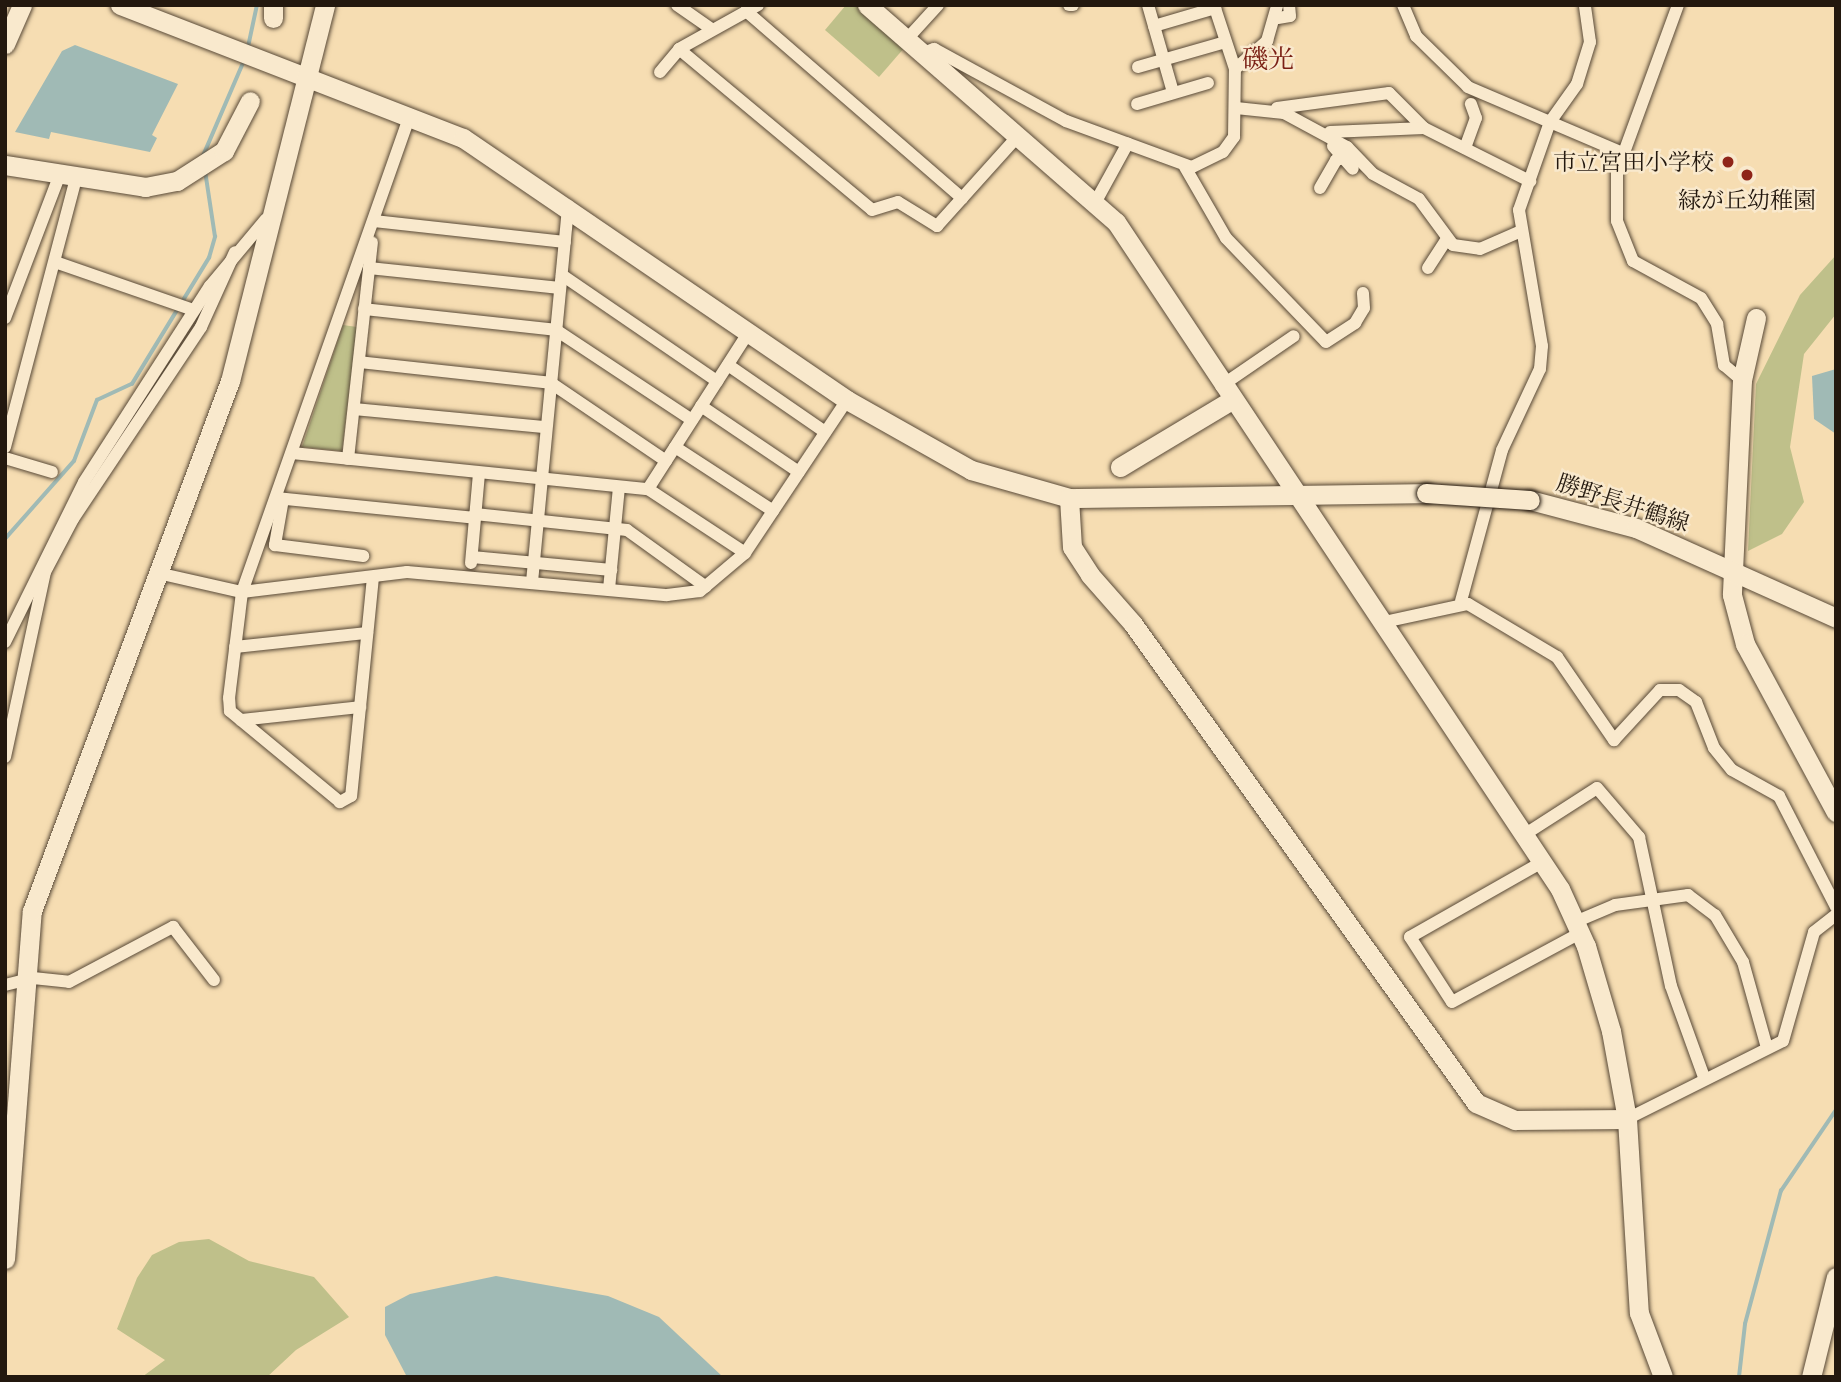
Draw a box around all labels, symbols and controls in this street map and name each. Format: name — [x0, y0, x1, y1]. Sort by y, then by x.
district label: 磯光 — [1242, 44, 1294, 76]
place label: 市立宮田小学校 — [1553, 148, 1714, 176]
marker: 市立宮田小学校 — [1720, 154, 1736, 170]
marker: 緑が丘幼稚園 — [1739, 167, 1755, 183]
place label: 緑が丘幼稚園 — [1678, 186, 1816, 214]
street label: 勝野長井鶴線 — [1553, 469, 1693, 537]

